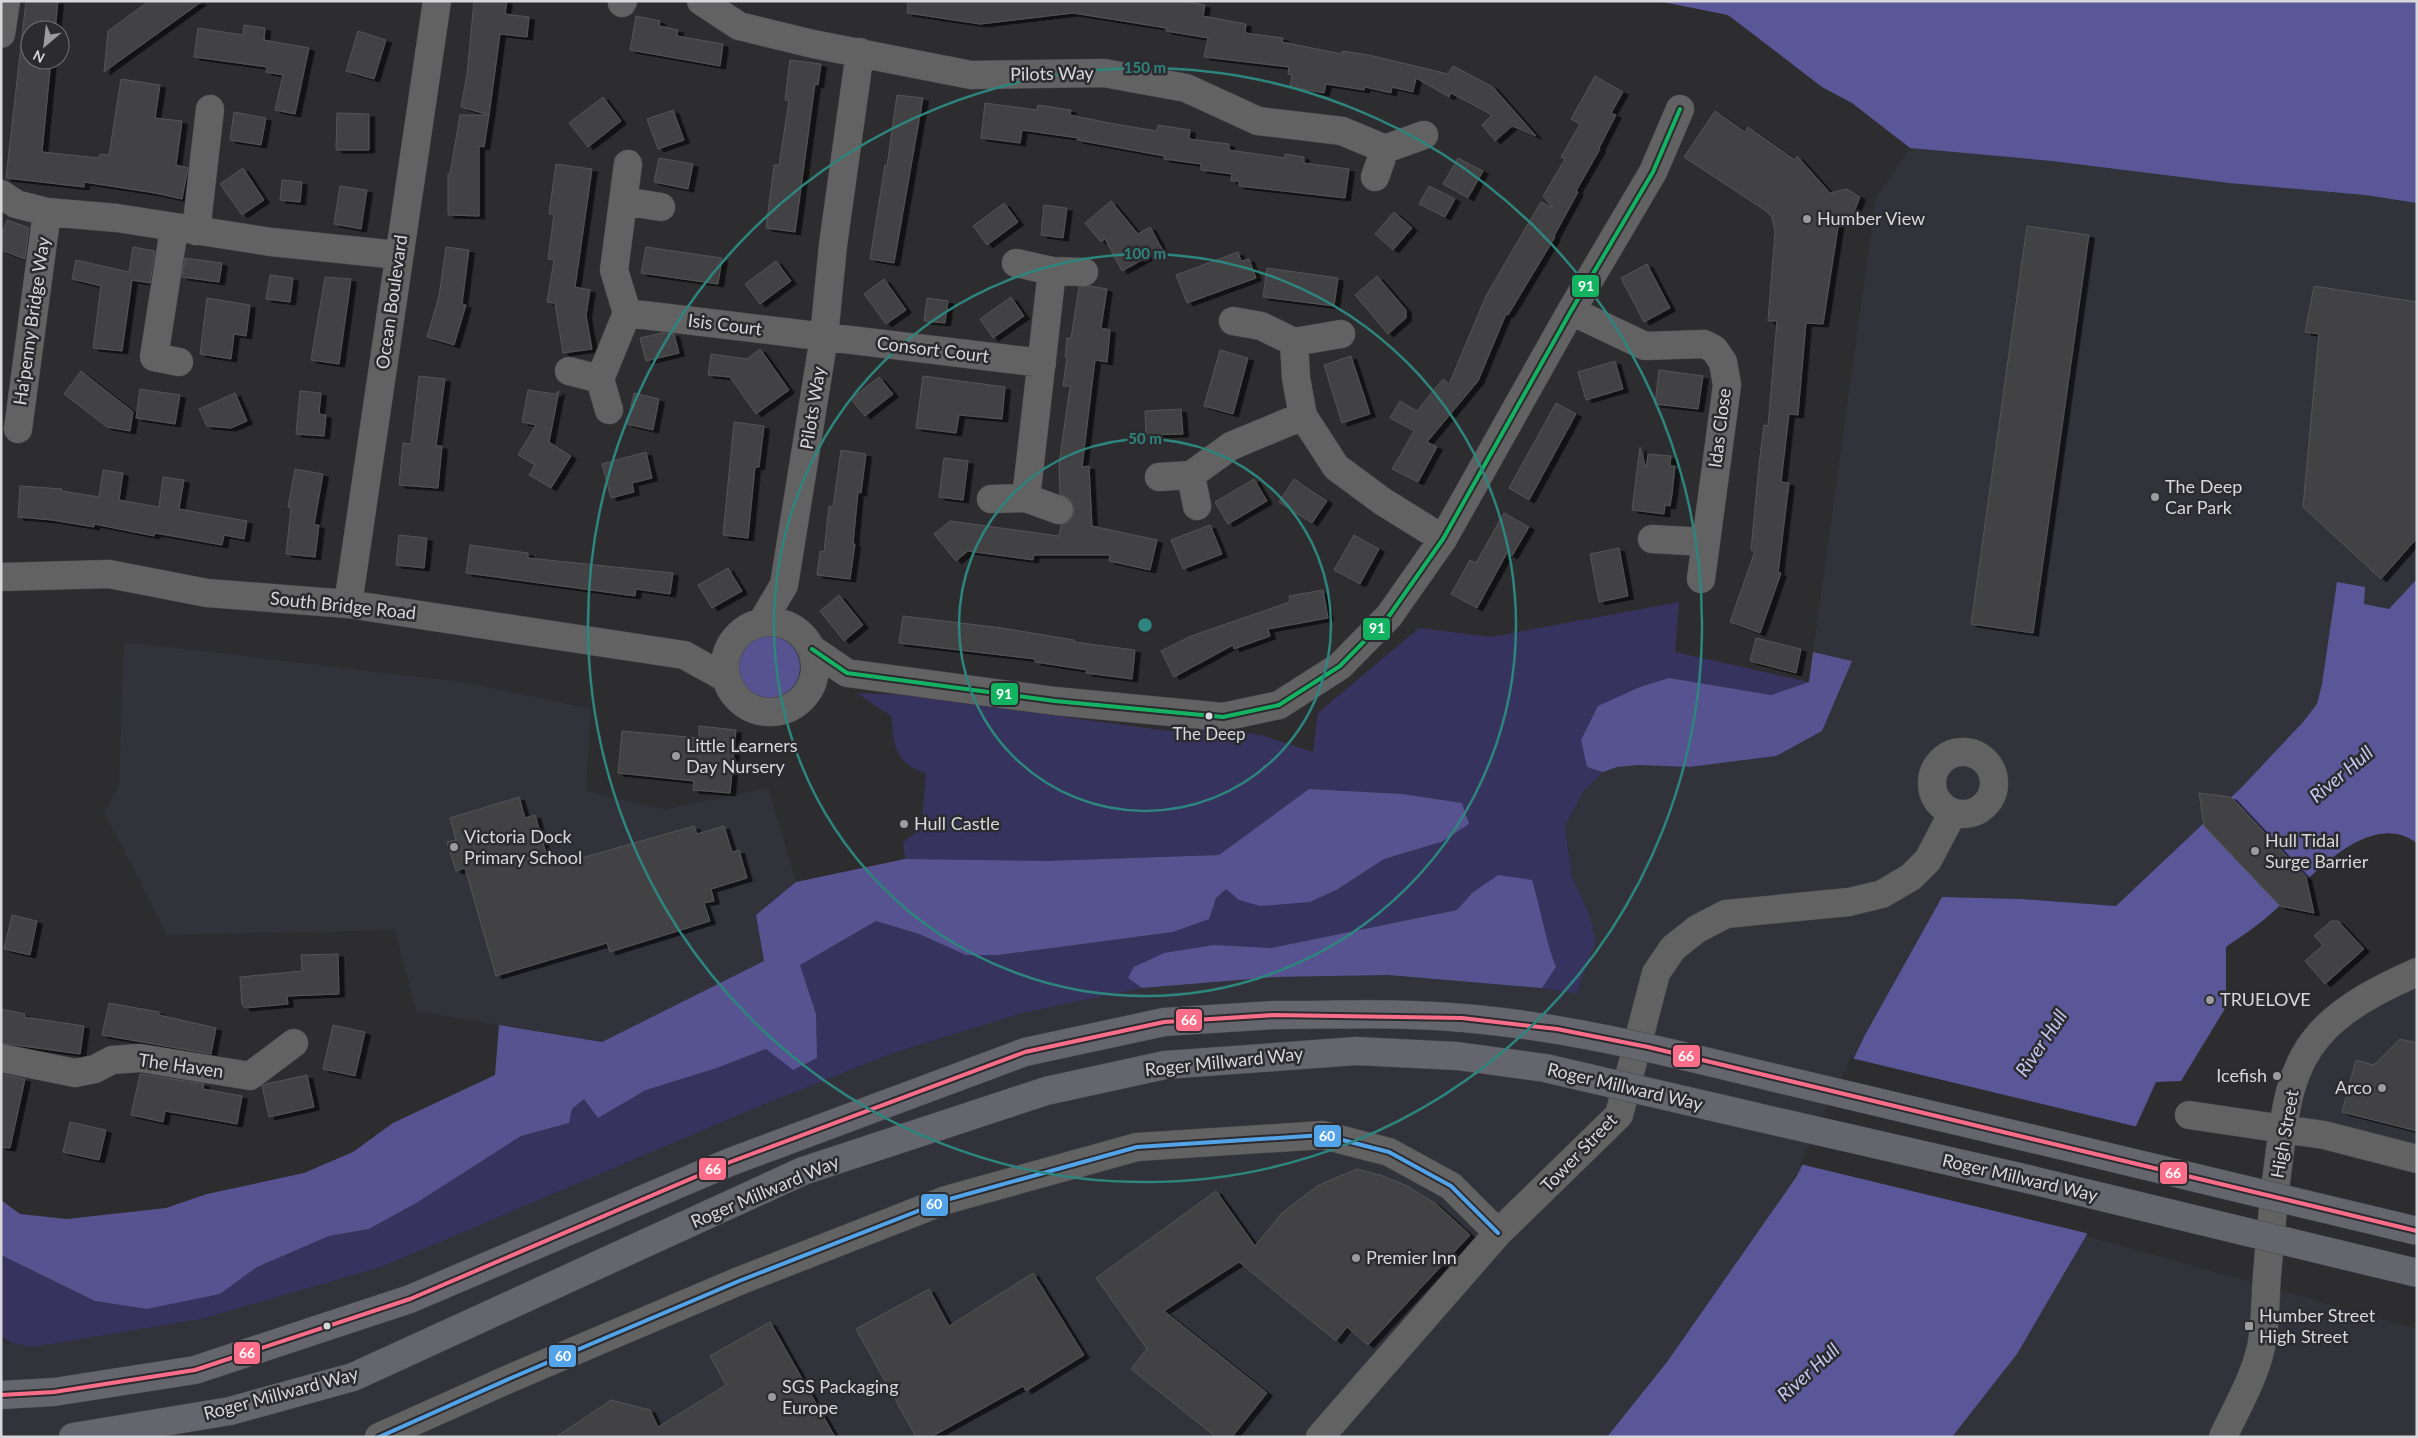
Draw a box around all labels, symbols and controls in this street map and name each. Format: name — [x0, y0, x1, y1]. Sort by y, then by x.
north arrow — [20, 20, 70, 70]
text: N — [30, 47, 47, 67]
text: 150 m — [1124, 58, 1166, 76]
street label: Pilots Way — [1010, 61, 1095, 85]
place label: Humber View — [1817, 207, 1925, 229]
marker: Humber View — [1801, 213, 1813, 225]
street label: Ocean Boulevard — [371, 233, 411, 370]
street label: Ha'penny Bridge Way — [8, 234, 54, 407]
text: 100 m — [1124, 244, 1166, 262]
line badge: 91 — [1571, 274, 1600, 298]
text: 91 — [1578, 277, 1594, 294]
street label: Isis Court — [687, 309, 764, 340]
street label: Consort Court — [876, 331, 991, 367]
street label: Pilots Way — [795, 364, 830, 451]
street label: Idas Close — [1703, 387, 1735, 469]
text: 50 m — [1128, 429, 1162, 447]
place label: The Deep Car Park — [2165, 475, 2242, 518]
marker: The Deep Car Park — [2149, 491, 2161, 503]
street label: South Bridge Road — [269, 586, 417, 624]
centre of rings — [1136, 616, 1154, 634]
line badge: 91 — [1362, 617, 1391, 641]
text: 91 — [1369, 619, 1385, 636]
line badge: 91 — [990, 682, 1019, 706]
text: 91 — [996, 685, 1012, 702]
marker: The Deep — [1204, 711, 1214, 721]
place label: The Deep — [1173, 723, 1246, 744]
place label: Little Learners Day Nursery — [686, 734, 798, 777]
water label: River Hull — [2304, 740, 2377, 807]
marker: Little Learners Day Nursery — [670, 750, 682, 762]
place label: Hull Castle — [914, 812, 1000, 834]
marker: Hull Castle — [898, 818, 910, 830]
place label: Victoria Dock Primary School — [464, 825, 582, 868]
place label: Hull Tidal Surge Barrier — [2265, 829, 2369, 872]
marker: Victoria Dock Primary School — [448, 841, 460, 853]
marker: Hull Tidal Surge Barrier — [2249, 845, 2261, 857]
place label: TRUELOVE — [2220, 988, 2311, 1010]
marker: TRUELOVE — [2204, 994, 2216, 1006]
water label: River Hull — [2010, 1005, 2071, 1081]
line badge: 66 — [1175, 1008, 1203, 1032]
text: 66 — [1181, 1011, 1197, 1028]
street label: Roger Millward Way — [1144, 1042, 1305, 1080]
line badge: 66 — [1672, 1044, 1701, 1068]
text: 66 — [1678, 1047, 1694, 1064]
street label: The Haven — [137, 1048, 225, 1082]
street label: Roger Millward Way — [1545, 1057, 1706, 1115]
place label: Icefish — [2216, 1064, 2267, 1086]
marker: Icefish — [2271, 1070, 2283, 1082]
place label: Arco — [2335, 1076, 2372, 1098]
marker: Arco — [2376, 1082, 2388, 1094]
street label: High Street — [2265, 1087, 2303, 1180]
street label: Tower Street — [1536, 1108, 1621, 1196]
line badge: 60 — [1313, 1124, 1342, 1148]
text: 60 — [1319, 1127, 1335, 1144]
street label: Roger Millward Way — [1940, 1148, 2101, 1206]
street label: Roger Millward Way — [687, 1150, 843, 1232]
line badge: 66 — [698, 1157, 727, 1181]
text: 66 — [705, 1160, 721, 1177]
line badge: 66 — [2159, 1161, 2188, 1185]
text: 66 — [2165, 1164, 2181, 1181]
line badge: 60 — [920, 1193, 949, 1217]
text: 60 — [926, 1195, 942, 1212]
place label: Premier Inn — [1366, 1246, 1457, 1268]
marker: Premier Inn — [1350, 1252, 1362, 1264]
place label: Humber Street High Street — [2259, 1304, 2376, 1347]
marker: Humber Street High Street — [2243, 1320, 2255, 1332]
unlabelled marker — [322, 1321, 332, 1331]
water label: River Hull — [1772, 1338, 1844, 1406]
line badge: 66 — [233, 1341, 261, 1365]
text: 66 — [239, 1344, 255, 1361]
line badge: 60 — [548, 1344, 577, 1368]
text: 60 — [555, 1347, 571, 1364]
street label: Roger Millward Way — [201, 1362, 361, 1424]
place label: SGS Packaging Europe — [782, 1375, 899, 1418]
marker: SGS Packaging Europe — [766, 1391, 778, 1403]

